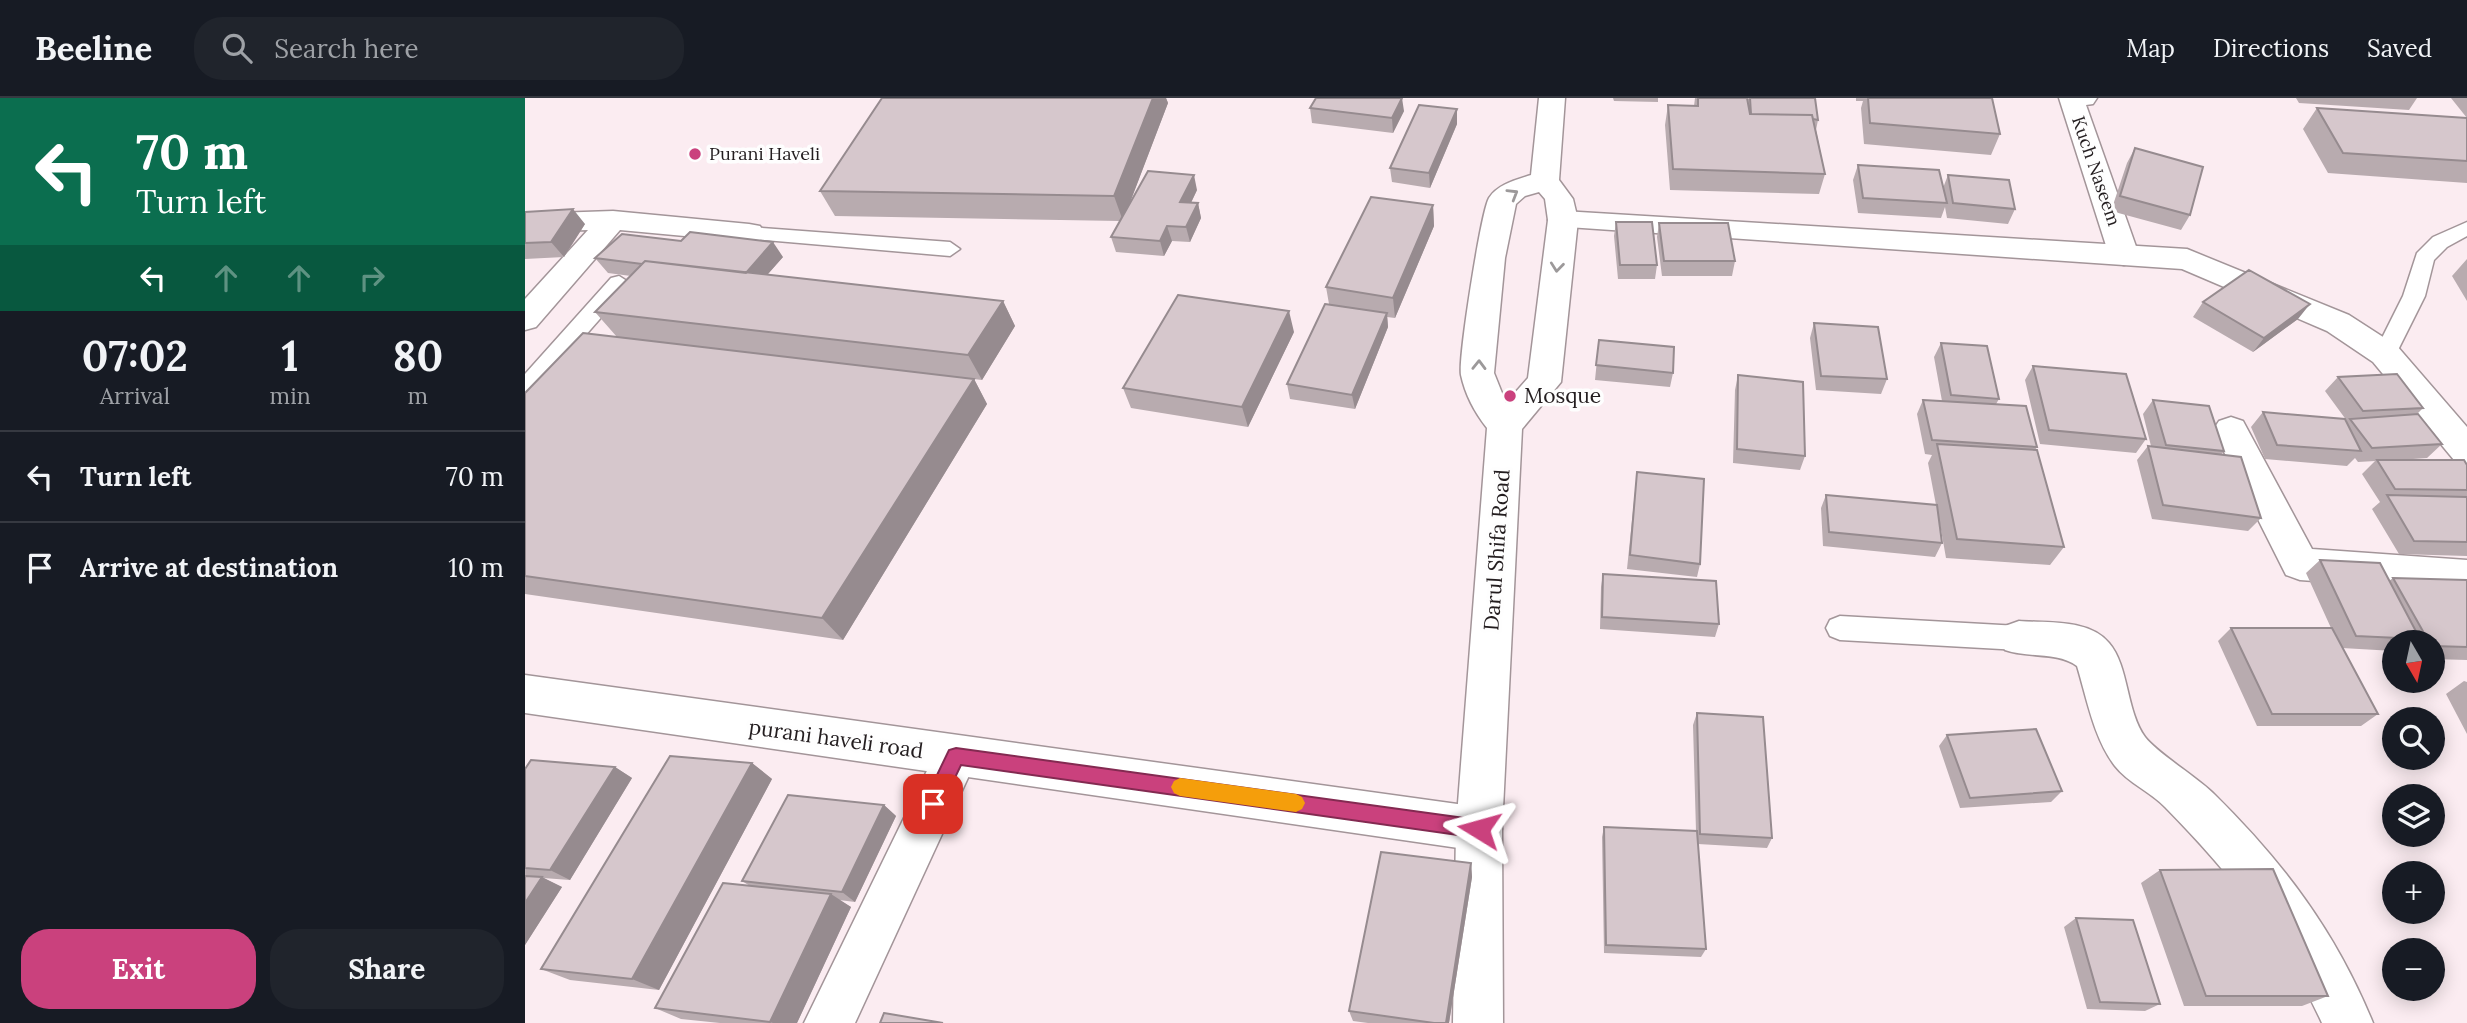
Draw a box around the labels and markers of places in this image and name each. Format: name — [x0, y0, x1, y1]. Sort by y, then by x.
place label: Purani Haveli — [709, 142, 820, 165]
marker: Purani Haveli — [687, 146, 703, 162]
place label: Mosque — [1524, 382, 1601, 409]
marker: Mosque — [1502, 388, 1518, 404]
pin — [903, 774, 963, 834]

